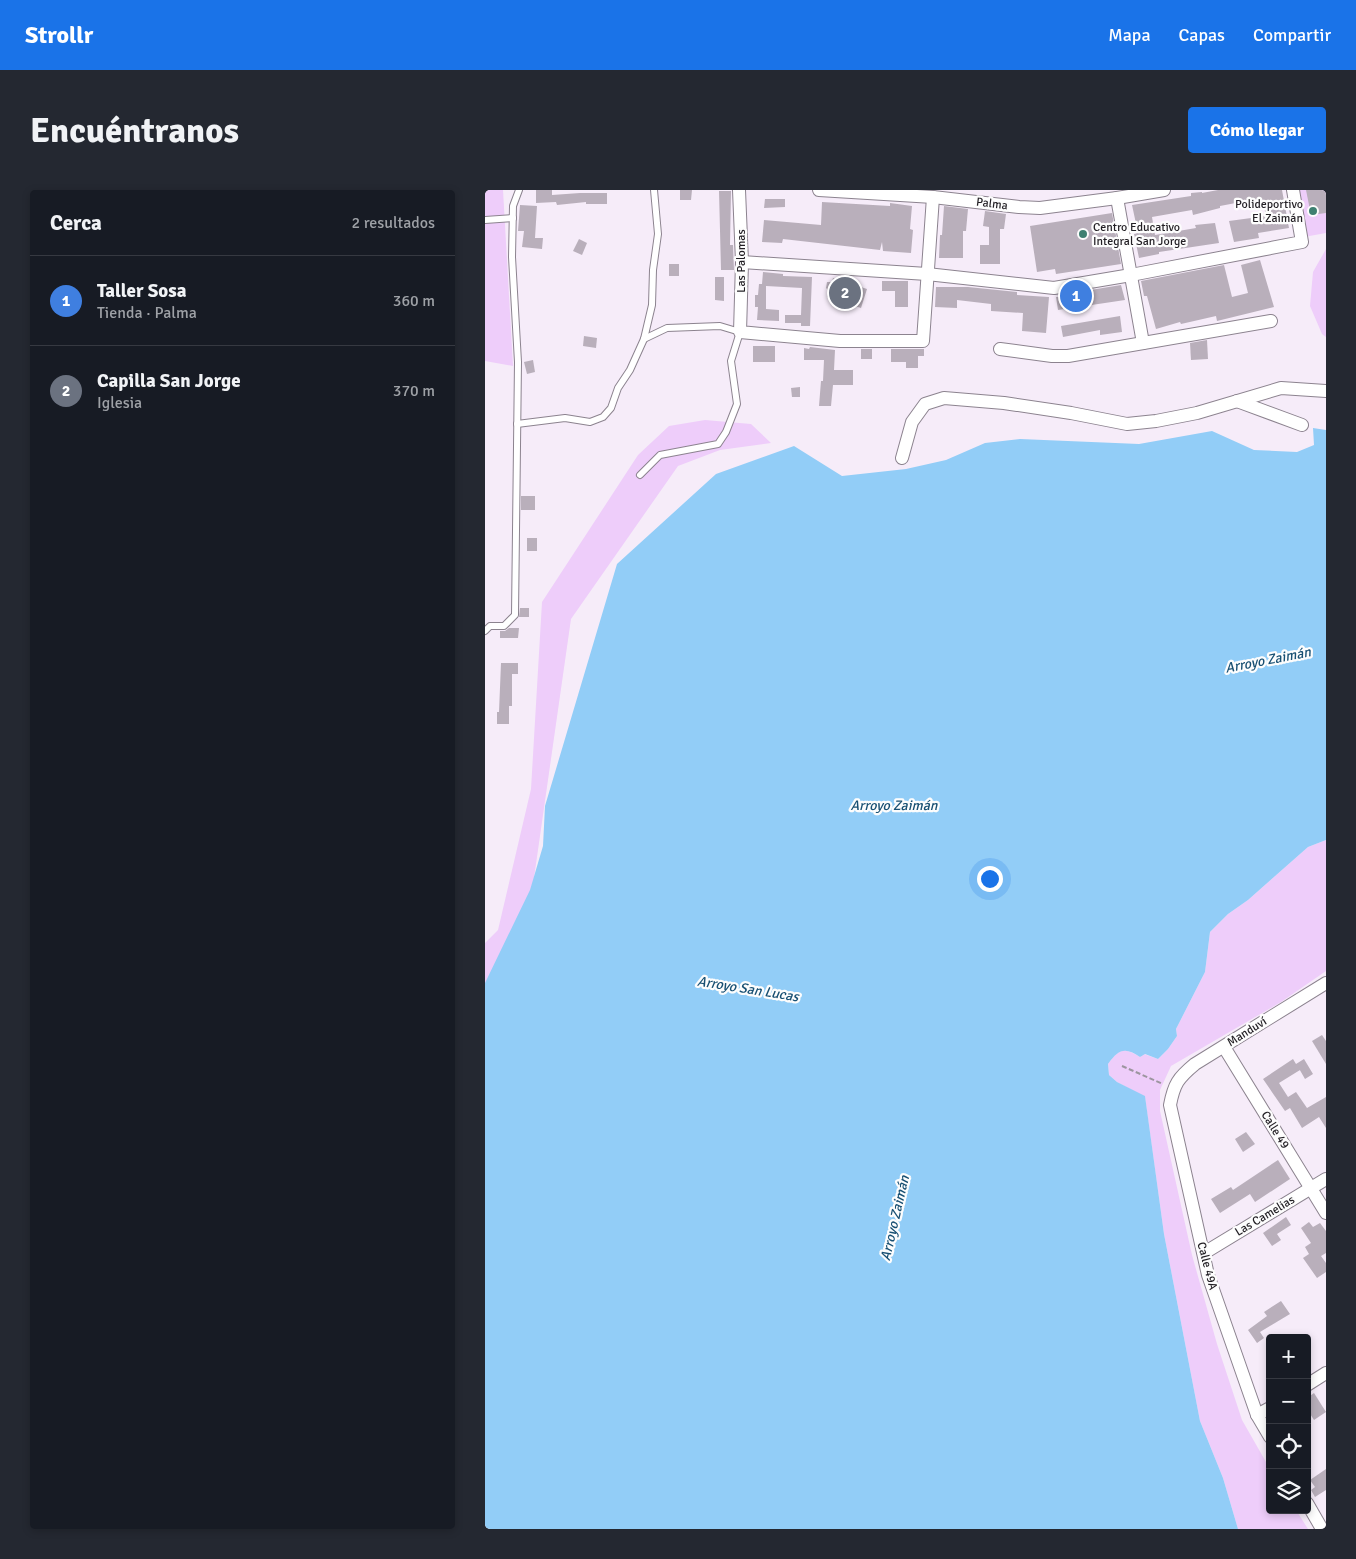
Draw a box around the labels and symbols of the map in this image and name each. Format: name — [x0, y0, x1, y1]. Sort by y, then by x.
street label: Palma — [975, 195, 1009, 213]
place label: Polideportivo El Zaimán — [1235, 197, 1303, 226]
marker: Polideportivo El Zaimán — [1307, 205, 1319, 217]
place label: Centro Educativo Integral San Jorge — [1093, 220, 1186, 249]
marker: Centro Educativo Integral San Jorge — [1077, 228, 1089, 240]
street label: Las Palomas — [734, 229, 749, 293]
pin: 2 — [829, 274, 861, 312]
pin: 1 — [1060, 277, 1092, 315]
water label: Arroyo Zaimán — [1224, 643, 1313, 677]
water label: Arroyo Zaimán — [851, 797, 938, 814]
your location — [977, 866, 1003, 892]
water label: Arroyo San Lucas — [696, 973, 802, 1006]
street label: Manduví — [1224, 1014, 1270, 1050]
street label: Calle 49 — [1258, 1108, 1292, 1152]
water label: Arroyo Zaimán — [877, 1173, 913, 1262]
street label: Las Camelias — [1232, 1192, 1298, 1240]
street label: Calle 49A — [1193, 1240, 1221, 1292]

